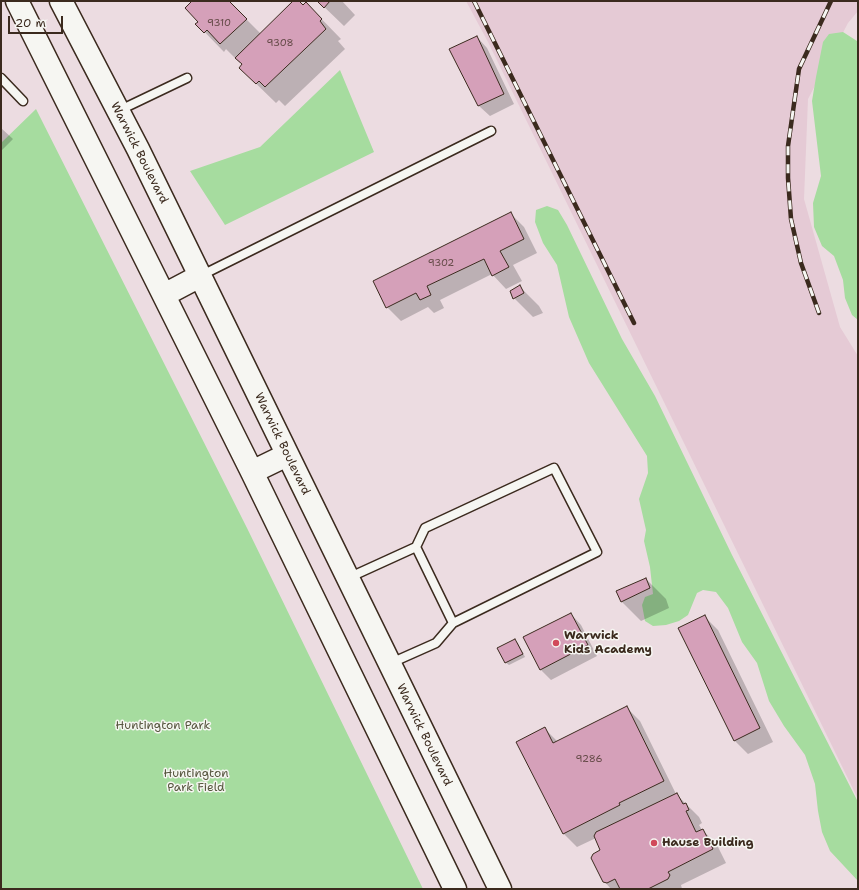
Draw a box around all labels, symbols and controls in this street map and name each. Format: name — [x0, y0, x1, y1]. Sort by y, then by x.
scale bar — [10, 8, 65, 34]
text: 20 m — [15, 15, 46, 31]
house number: 9310 — [207, 17, 231, 29]
house number: 9308 — [266, 37, 294, 49]
street label: Warwick Boulevard — [107, 100, 171, 206]
house number: 9302 — [428, 257, 454, 269]
street label: Warwick Boulevard — [251, 391, 313, 497]
place label: Warwick Kids Academy — [564, 629, 652, 657]
marker: Warwick Kids Academy — [551, 638, 561, 648]
street label: Warwick Boulevard — [393, 682, 455, 788]
park label: Huntington Park — [116, 719, 210, 733]
house number: 9286 — [576, 753, 602, 765]
park label: Huntington Park Field — [163, 767, 229, 795]
place label: Hause Building — [662, 836, 754, 850]
marker: Hause Building — [649, 838, 659, 848]

